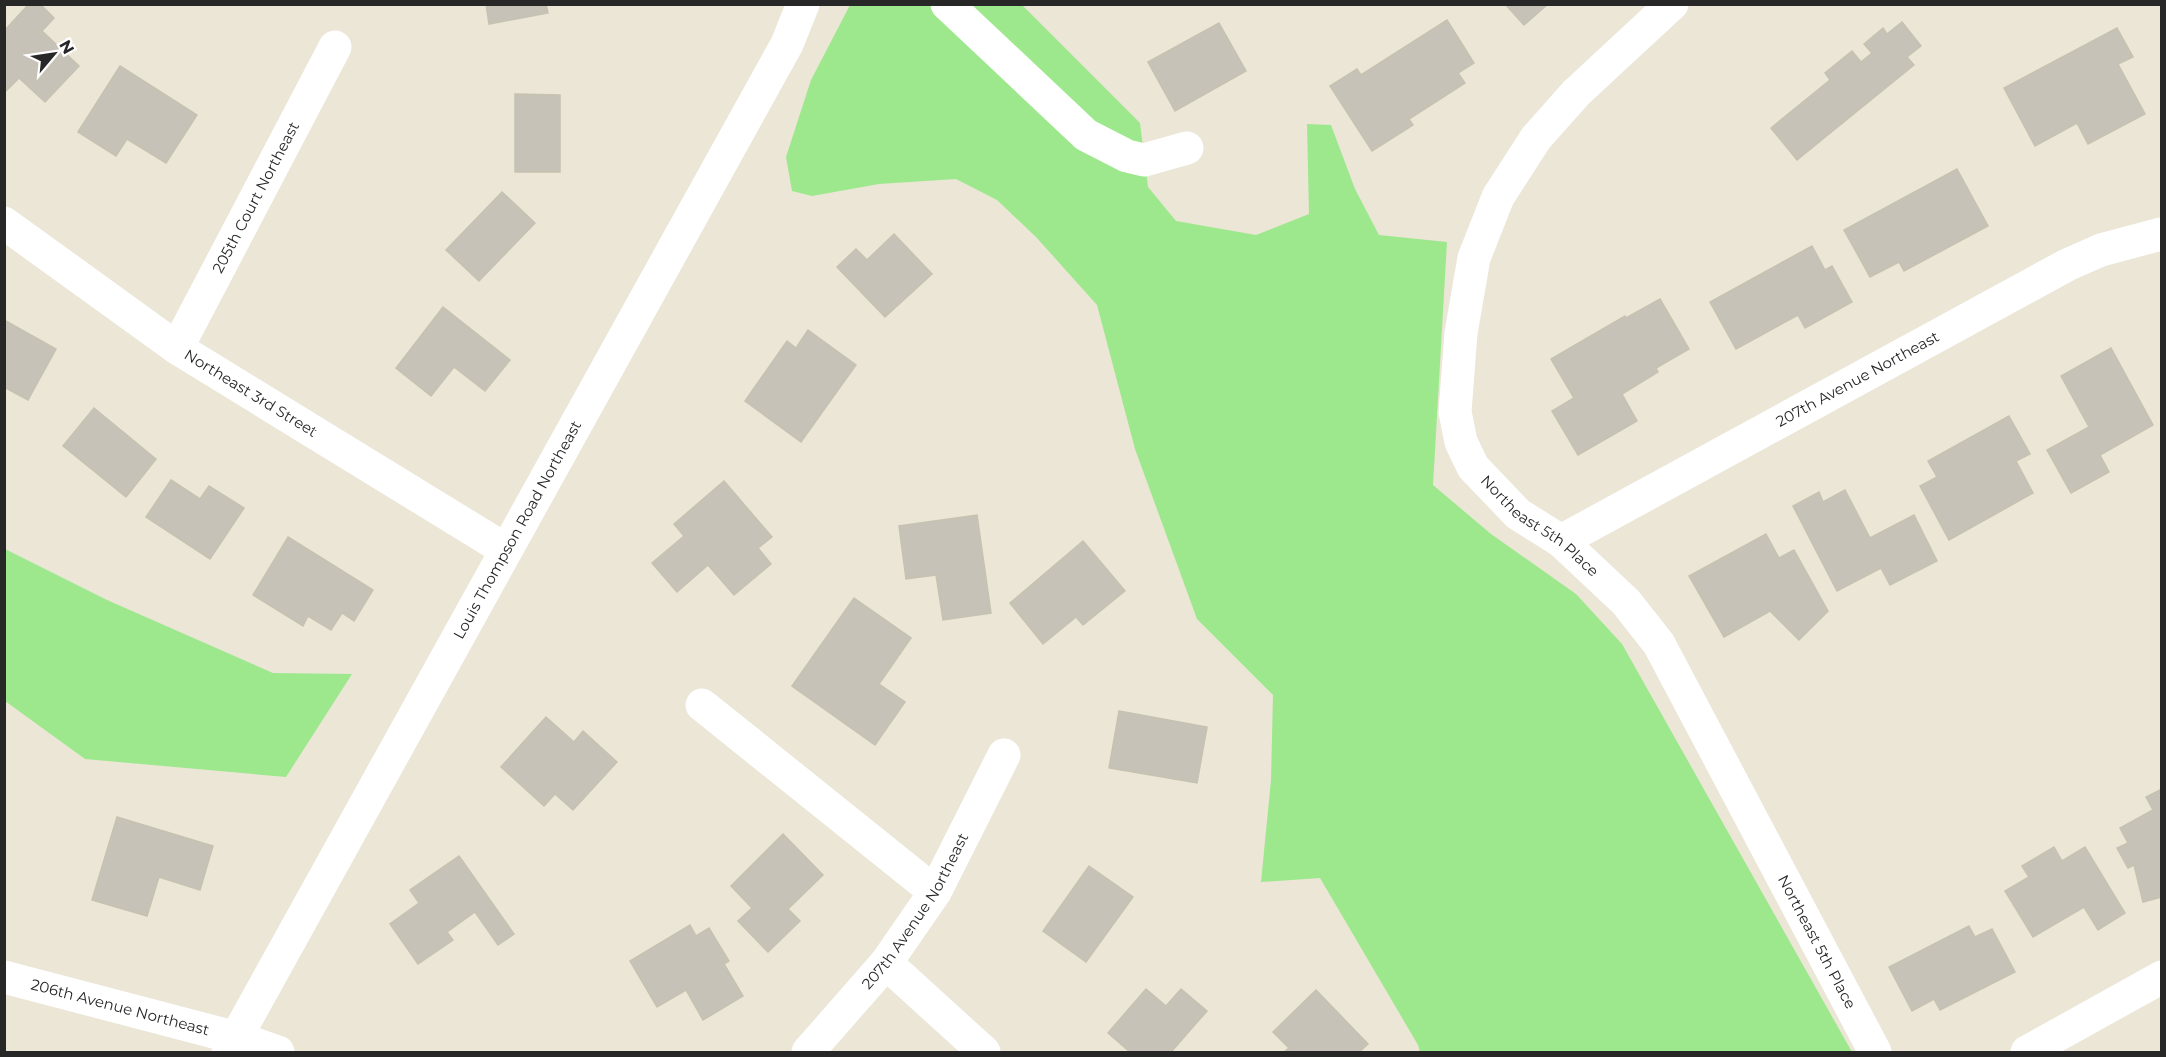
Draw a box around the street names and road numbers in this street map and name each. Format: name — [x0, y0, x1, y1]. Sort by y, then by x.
street label: 205th Court Northeast — [208, 118, 303, 276]
street label: 207th Avenue Northeast — [1773, 327, 1942, 431]
street label: Northeast 3rd Street — [181, 345, 321, 441]
street label: Louis Thompson Road Northeast — [449, 417, 585, 642]
street label: Northeast 5th Place — [1477, 471, 1603, 580]
street label: 207th Avenue Northeast — [858, 830, 972, 993]
street label: Northeast 5th Place — [1774, 871, 1860, 1012]
street label: 206th Avenue Northeast — [29, 974, 211, 1039]

